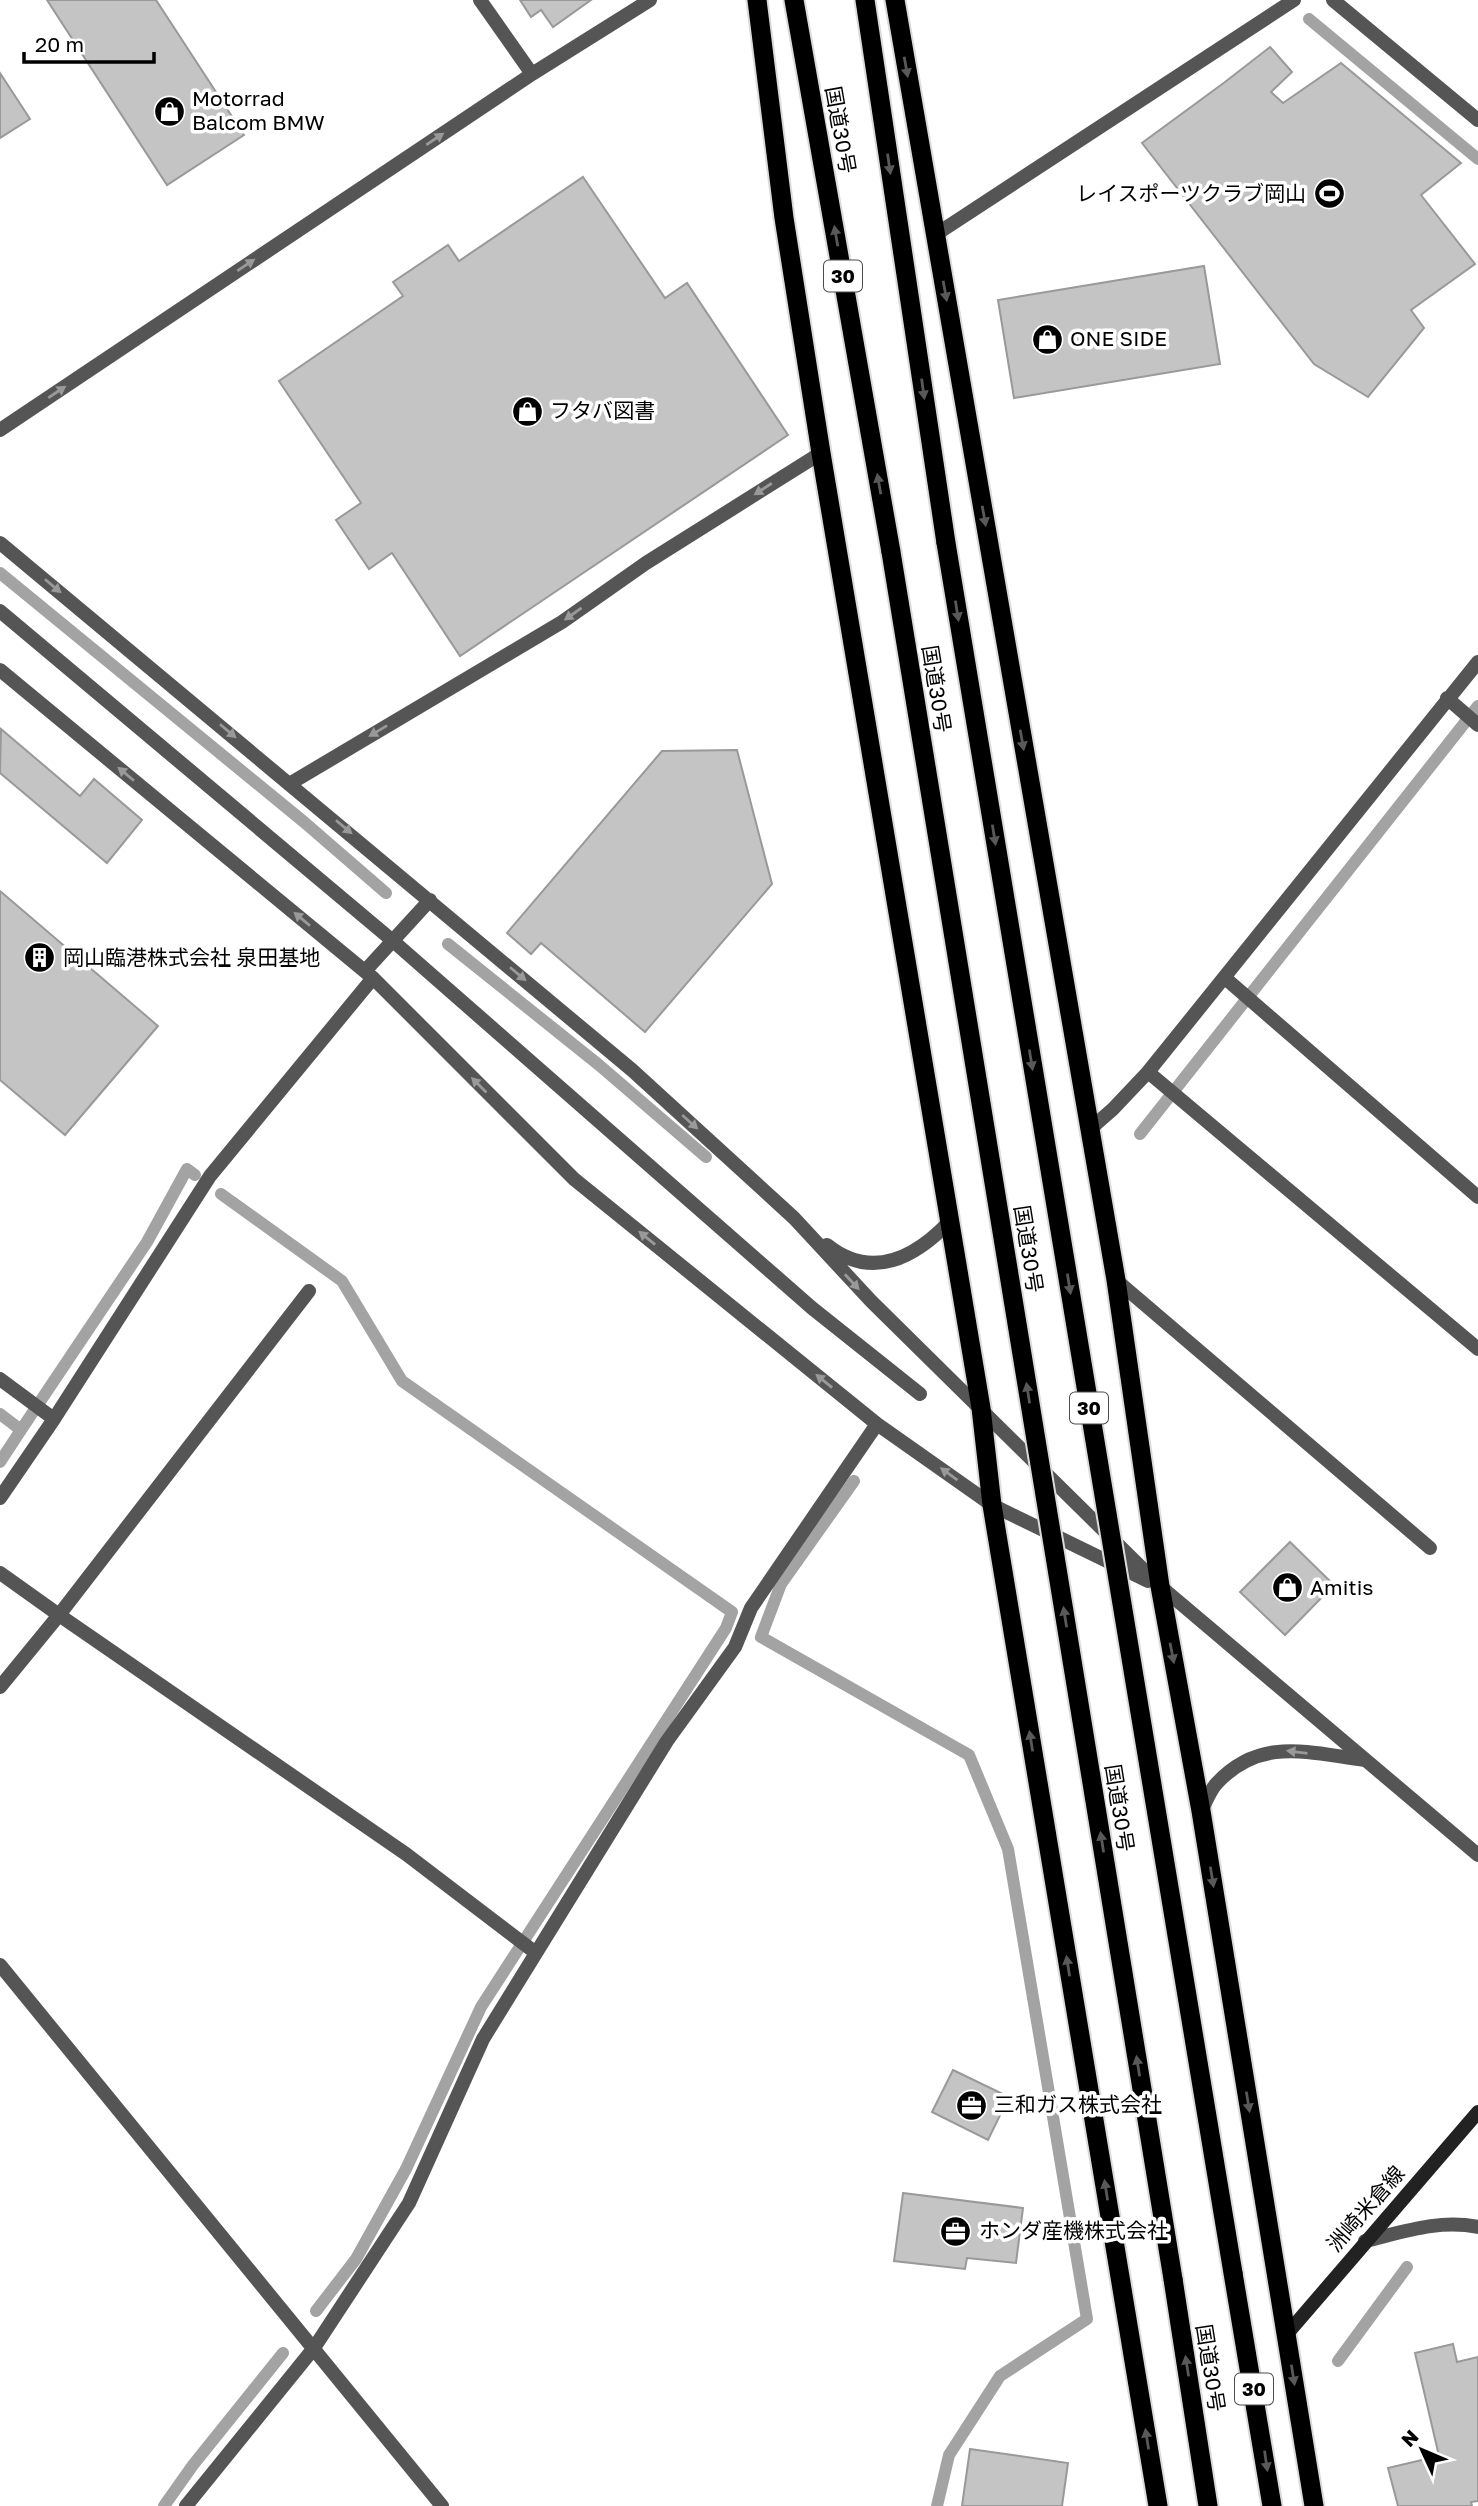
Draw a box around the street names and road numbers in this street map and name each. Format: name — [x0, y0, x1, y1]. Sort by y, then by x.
street label: 国道30号 — [821, 84, 861, 176]
road number: 30 — [824, 260, 862, 292]
street label: 国道30号 — [917, 643, 957, 734]
street label: 国道30号 — [1009, 1203, 1049, 1294]
road number: 30 — [1070, 1392, 1108, 1424]
street label: 国道30号 — [1100, 1762, 1140, 1853]
street label: 洲崎米倉線 — [1321, 2160, 1409, 2256]
street label: 国道30号 — [1191, 2322, 1231, 2413]
road number: 30 — [1235, 2374, 1273, 2404]

